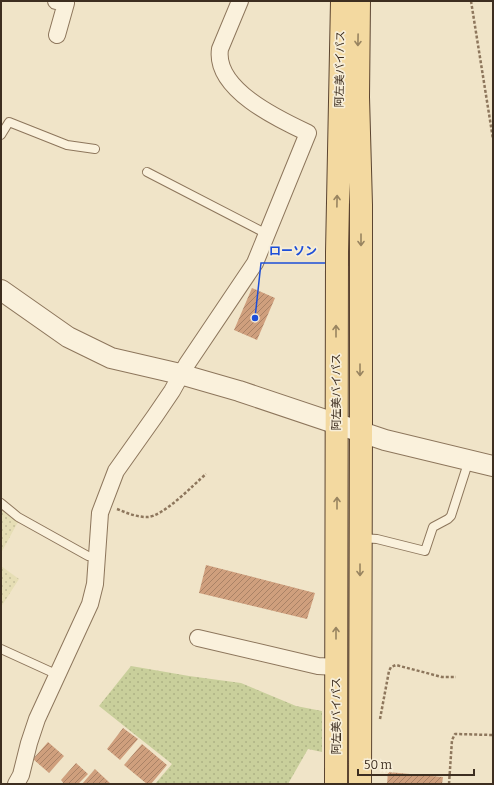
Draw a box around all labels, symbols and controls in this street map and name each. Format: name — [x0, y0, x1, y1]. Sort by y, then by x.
street label: 阿左美バイパス — [333, 31, 347, 107]
one-way arrow — [354, 33, 362, 46]
one-way arrow — [333, 195, 341, 208]
one-way arrow — [357, 233, 365, 246]
callout: ローソン — [261, 239, 325, 263]
text: ローソン — [269, 244, 317, 258]
one-way arrow — [332, 325, 340, 338]
street label: 阿左美バイパス — [330, 354, 343, 430]
one-way arrow — [356, 363, 364, 376]
one-way arrow — [333, 497, 341, 510]
one-way arrow — [356, 563, 364, 576]
one-way arrow — [332, 627, 340, 640]
street label: 阿左美バイパス — [330, 678, 343, 754]
scale bar — [358, 751, 474, 777]
text: 50 m — [364, 758, 393, 772]

